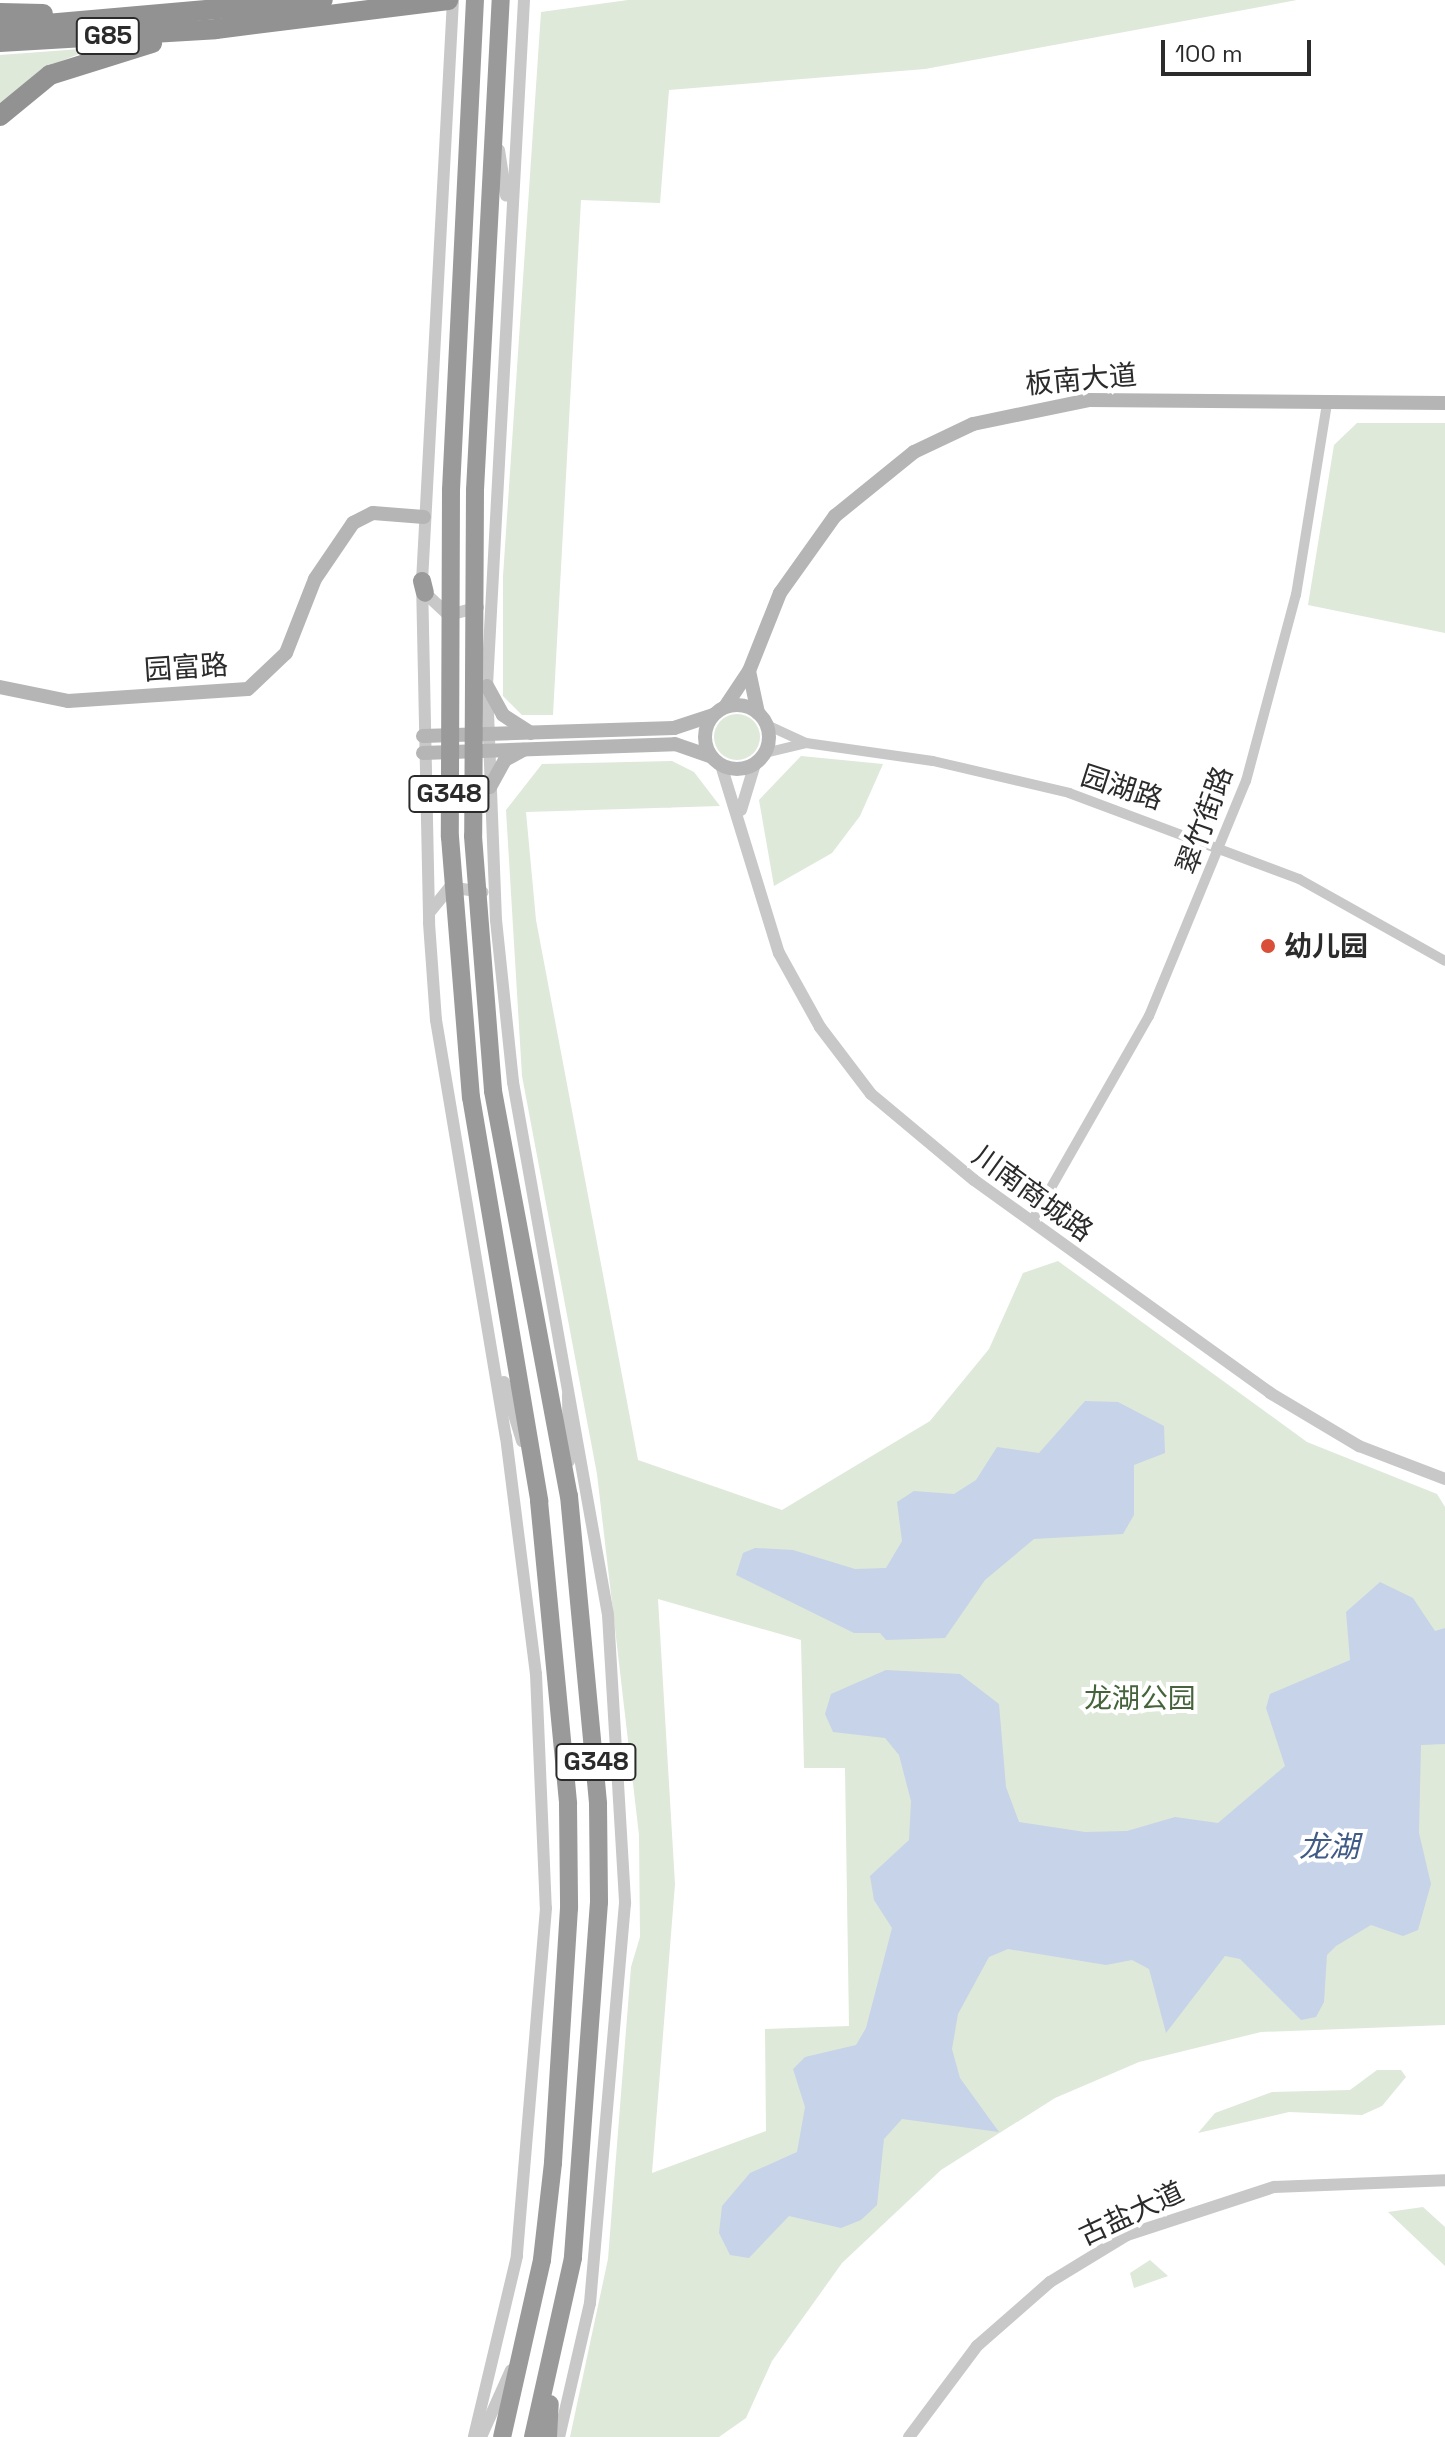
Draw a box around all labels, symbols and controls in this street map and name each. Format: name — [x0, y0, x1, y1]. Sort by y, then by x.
road number: G85 — [74, 14, 142, 58]
scale bar — [1165, 24, 1315, 74]
text: 100 m — [1175, 38, 1243, 69]
street label: 板南大道 — [1024, 357, 1138, 401]
street label: 园富路 — [143, 647, 229, 687]
street label: 园湖路 — [1077, 758, 1167, 816]
street label: 翠竹街路 — [1169, 762, 1239, 878]
road number: G348 — [407, 772, 491, 816]
place label: 幼儿园 — [1284, 929, 1368, 963]
marker: 幼儿园 — [1259, 937, 1277, 955]
street label: 川南商城路 — [966, 1138, 1100, 1248]
park label: 龙湖公园 — [1084, 1681, 1196, 1715]
road number: G348 — [554, 1740, 638, 1784]
water label: 龙湖 — [1299, 1829, 1359, 1865]
street label: 古盐大道 — [1073, 2174, 1189, 2252]

